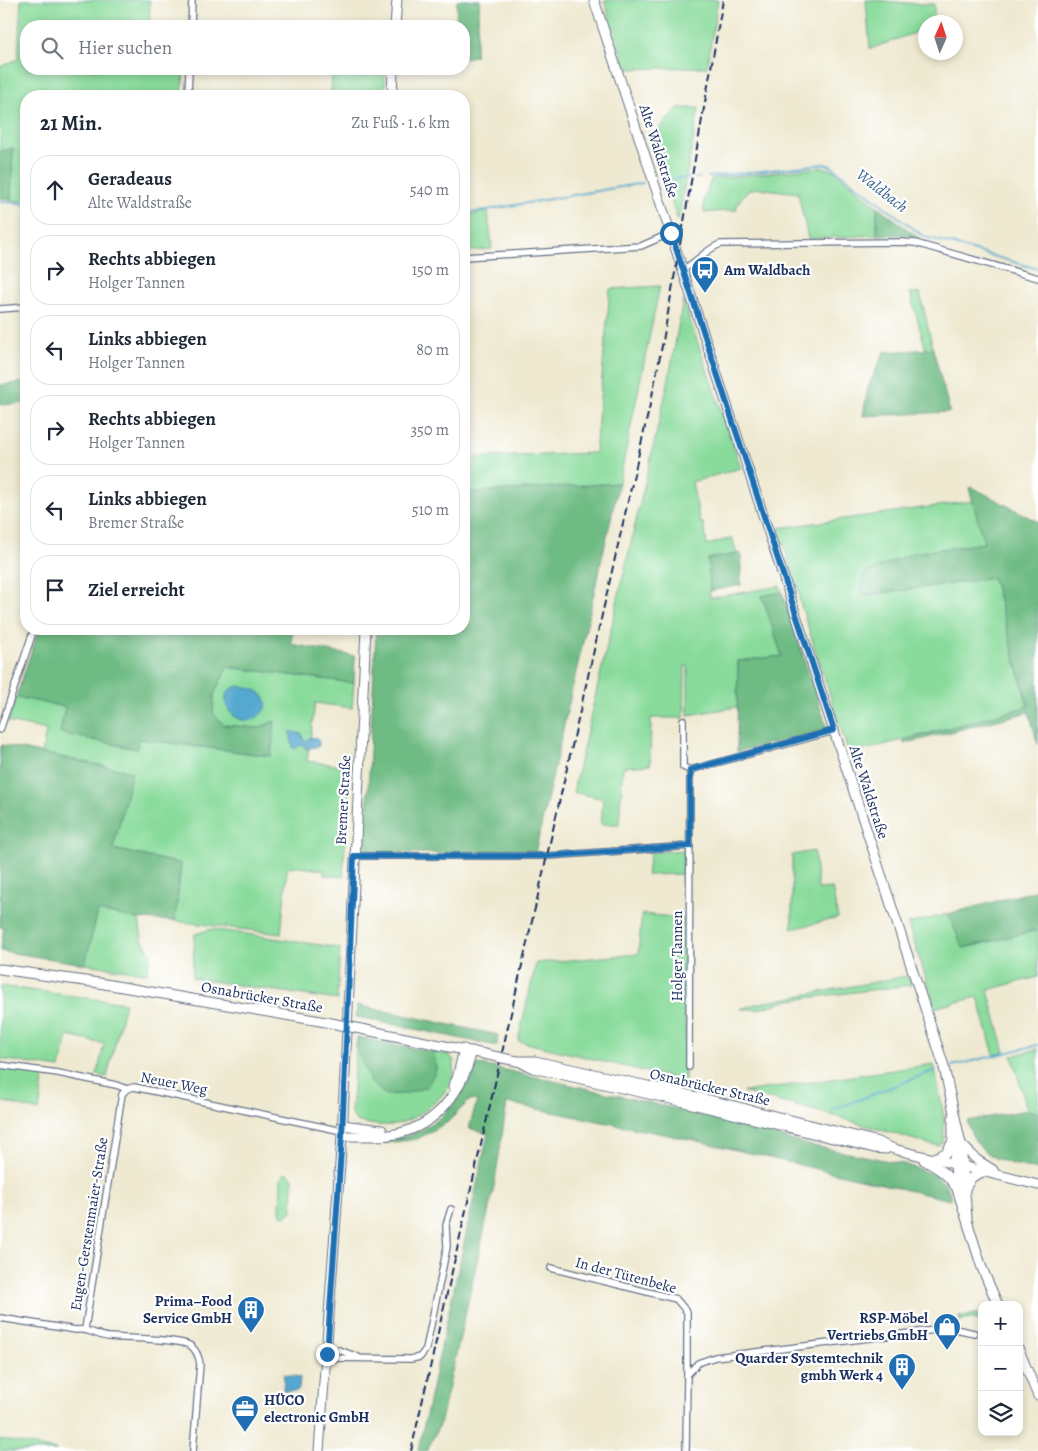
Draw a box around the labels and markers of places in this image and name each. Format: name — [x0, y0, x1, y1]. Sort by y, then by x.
bus stop icon: Am Waldbach — [690, 255, 720, 294]
place label: Am Waldbach — [723, 260, 810, 280]
place label: Prima–Food Service GmbH — [143, 1291, 233, 1328]
building icon: Prima–Food Service GmbH — [236, 1295, 266, 1334]
place label: RSP-Möbel Vertriebs GmbH — [826, 1308, 928, 1345]
shop icon: RSP-Möbel Vertriebs GmbH — [932, 1312, 962, 1351]
place label: Quarder Systemtechnik gmbh Werk 4 — [735, 1348, 883, 1385]
building icon: Quarder Systemtechnik gmbh Werk 4 — [887, 1352, 917, 1391]
place label: HÜCO electronic GmbH — [264, 1390, 370, 1427]
office icon: HÜCO electronic GmbH — [230, 1394, 260, 1433]

